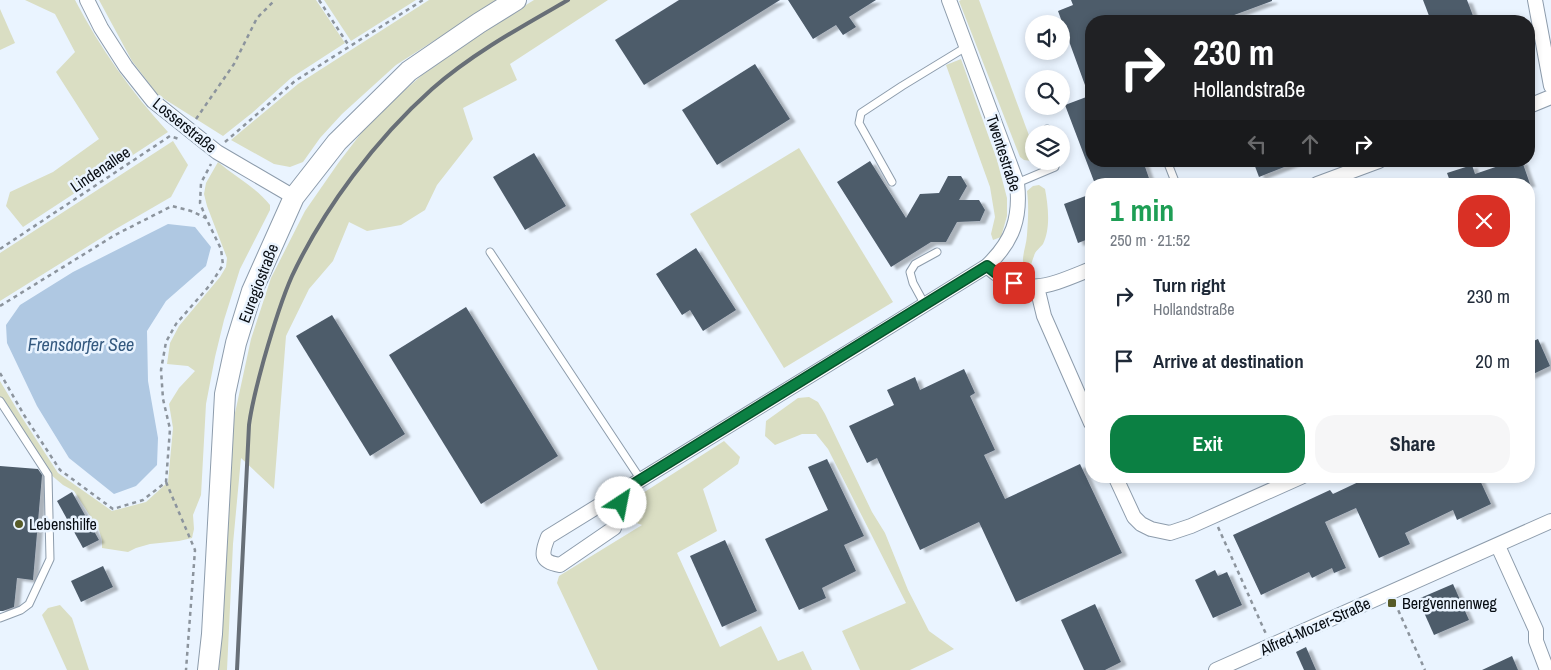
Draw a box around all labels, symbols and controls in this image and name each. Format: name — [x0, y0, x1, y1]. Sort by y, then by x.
map controls — [1025, 15, 1070, 170]
button: sound — [1025, 15, 1070, 60]
text: 230 m — [1193, 29, 1274, 76]
icon: right — [1110, 35, 1175, 100]
button: search — [1025, 70, 1070, 115]
text: Hollandstraße — [1193, 74, 1305, 104]
street label: Losserstraße — [148, 92, 222, 158]
street label: Twentestraße — [981, 112, 1027, 194]
button: layers — [1025, 125, 1070, 170]
icon: left — [1243, 130, 1271, 158]
icon: ahead — [1296, 130, 1324, 158]
icon: right — [1349, 130, 1377, 158]
street label: Lindenallee — [66, 141, 134, 197]
text: 1 min — [1110, 190, 1174, 230]
button: close — [1458, 195, 1510, 247]
text: 250 m · 21:52 — [1110, 229, 1190, 251]
street label: Euregiostraße — [233, 240, 283, 326]
pin — [993, 262, 1035, 304]
icon: arrive — [1000, 269, 1028, 297]
text: Turn right — [1153, 272, 1225, 298]
icon: right — [1110, 282, 1138, 310]
text: 230 m — [1467, 283, 1510, 309]
text: Hollandstraße — [1153, 298, 1235, 320]
water label: Frensdorfer See — [28, 332, 134, 357]
icon: arrive — [1110, 347, 1138, 375]
text: Arrive at destination — [1153, 348, 1304, 374]
text: 20 m — [1475, 348, 1510, 374]
button: Exit — [1110, 415, 1305, 473]
button: Share — [1315, 415, 1510, 473]
position arrow — [594, 476, 646, 528]
place label: Lebenshilfe — [29, 513, 97, 535]
marker: Lebenshilfe — [13, 518, 25, 530]
street label: Alfred-Mozer-Straße — [1255, 592, 1374, 661]
place label: Bergvennenweg — [1402, 592, 1498, 614]
marker: Bergvennenweg — [1386, 597, 1398, 609]

